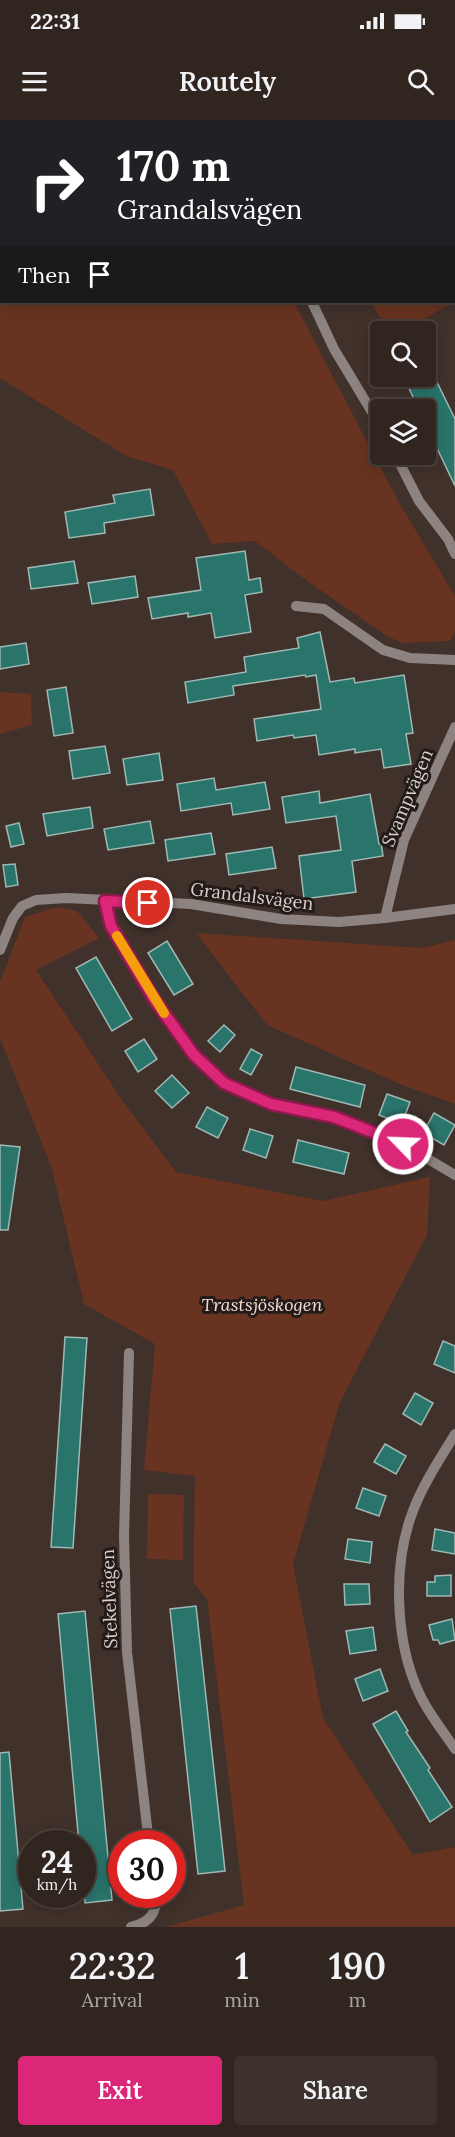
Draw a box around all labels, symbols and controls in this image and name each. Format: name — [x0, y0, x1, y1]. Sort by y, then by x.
text: 22:31 — [30, 7, 80, 35]
text: Routely — [179, 64, 276, 98]
icon: menu — [18, 65, 51, 98]
icon: search — [404, 65, 437, 98]
text: 170 m — [117, 139, 230, 193]
icon: right — [18, 144, 96, 222]
text: Grandalsvägen — [117, 192, 302, 226]
icon: arrive — [83, 258, 116, 291]
text: Then — [18, 261, 71, 289]
map controls — [370, 321, 436, 465]
button: search — [370, 321, 436, 387]
button: layers — [370, 399, 436, 465]
street label: Svampvägen — [376, 746, 438, 850]
pin — [122, 877, 173, 928]
street label: Grandalsvägen — [189, 877, 315, 915]
icon: arrive — [131, 886, 164, 919]
position arrow — [371, 1112, 435, 1176]
park label: Trastsjöskogen — [201, 1293, 323, 1316]
street label: Stekelvägen — [96, 1549, 122, 1649]
speed limit sign: 30 — [108, 1830, 186, 1908]
text: 24 — [41, 1843, 73, 1881]
text: km/h — [37, 1875, 77, 1894]
text: 22:32 — [69, 1943, 156, 1989]
text: 1 — [235, 1943, 249, 1989]
text: 190 — [329, 1943, 386, 1989]
text: Arrival — [82, 1987, 143, 2012]
text: min — [224, 1987, 260, 2012]
text: m — [349, 1987, 366, 2012]
button: Exit — [18, 2056, 222, 2125]
button: Share — [234, 2056, 437, 2125]

